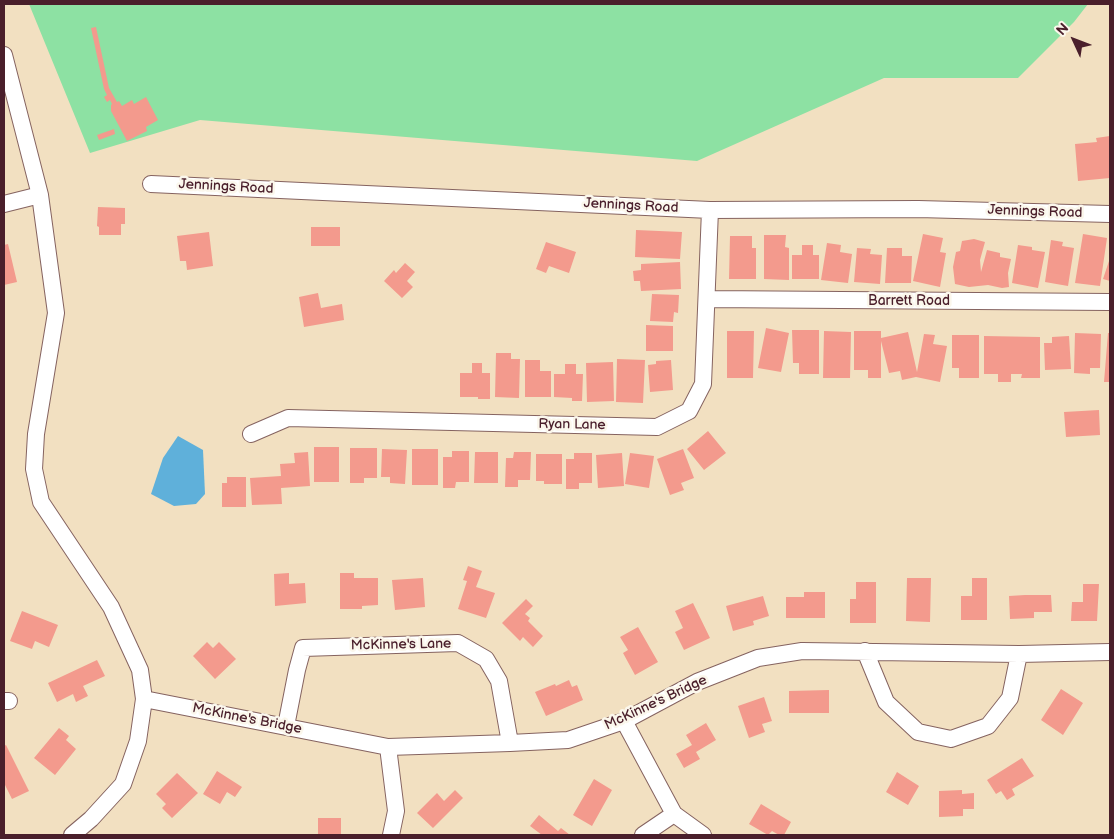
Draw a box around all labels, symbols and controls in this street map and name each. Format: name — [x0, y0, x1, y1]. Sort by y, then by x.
north arrow — [1049, 15, 1099, 65]
text: N — [1053, 20, 1072, 39]
street label: Jennings Road — [178, 176, 274, 198]
street label: Jennings Road — [583, 195, 679, 217]
street label: Jennings Road — [987, 202, 1083, 222]
street label: Barrett Road — [868, 293, 950, 309]
street label: Ryan Lane — [538, 416, 606, 434]
street label: McKinne's Lane — [351, 636, 451, 654]
street label: McKinne's Bridge — [602, 672, 710, 734]
street label: McKinne's Bridge — [191, 700, 303, 738]

